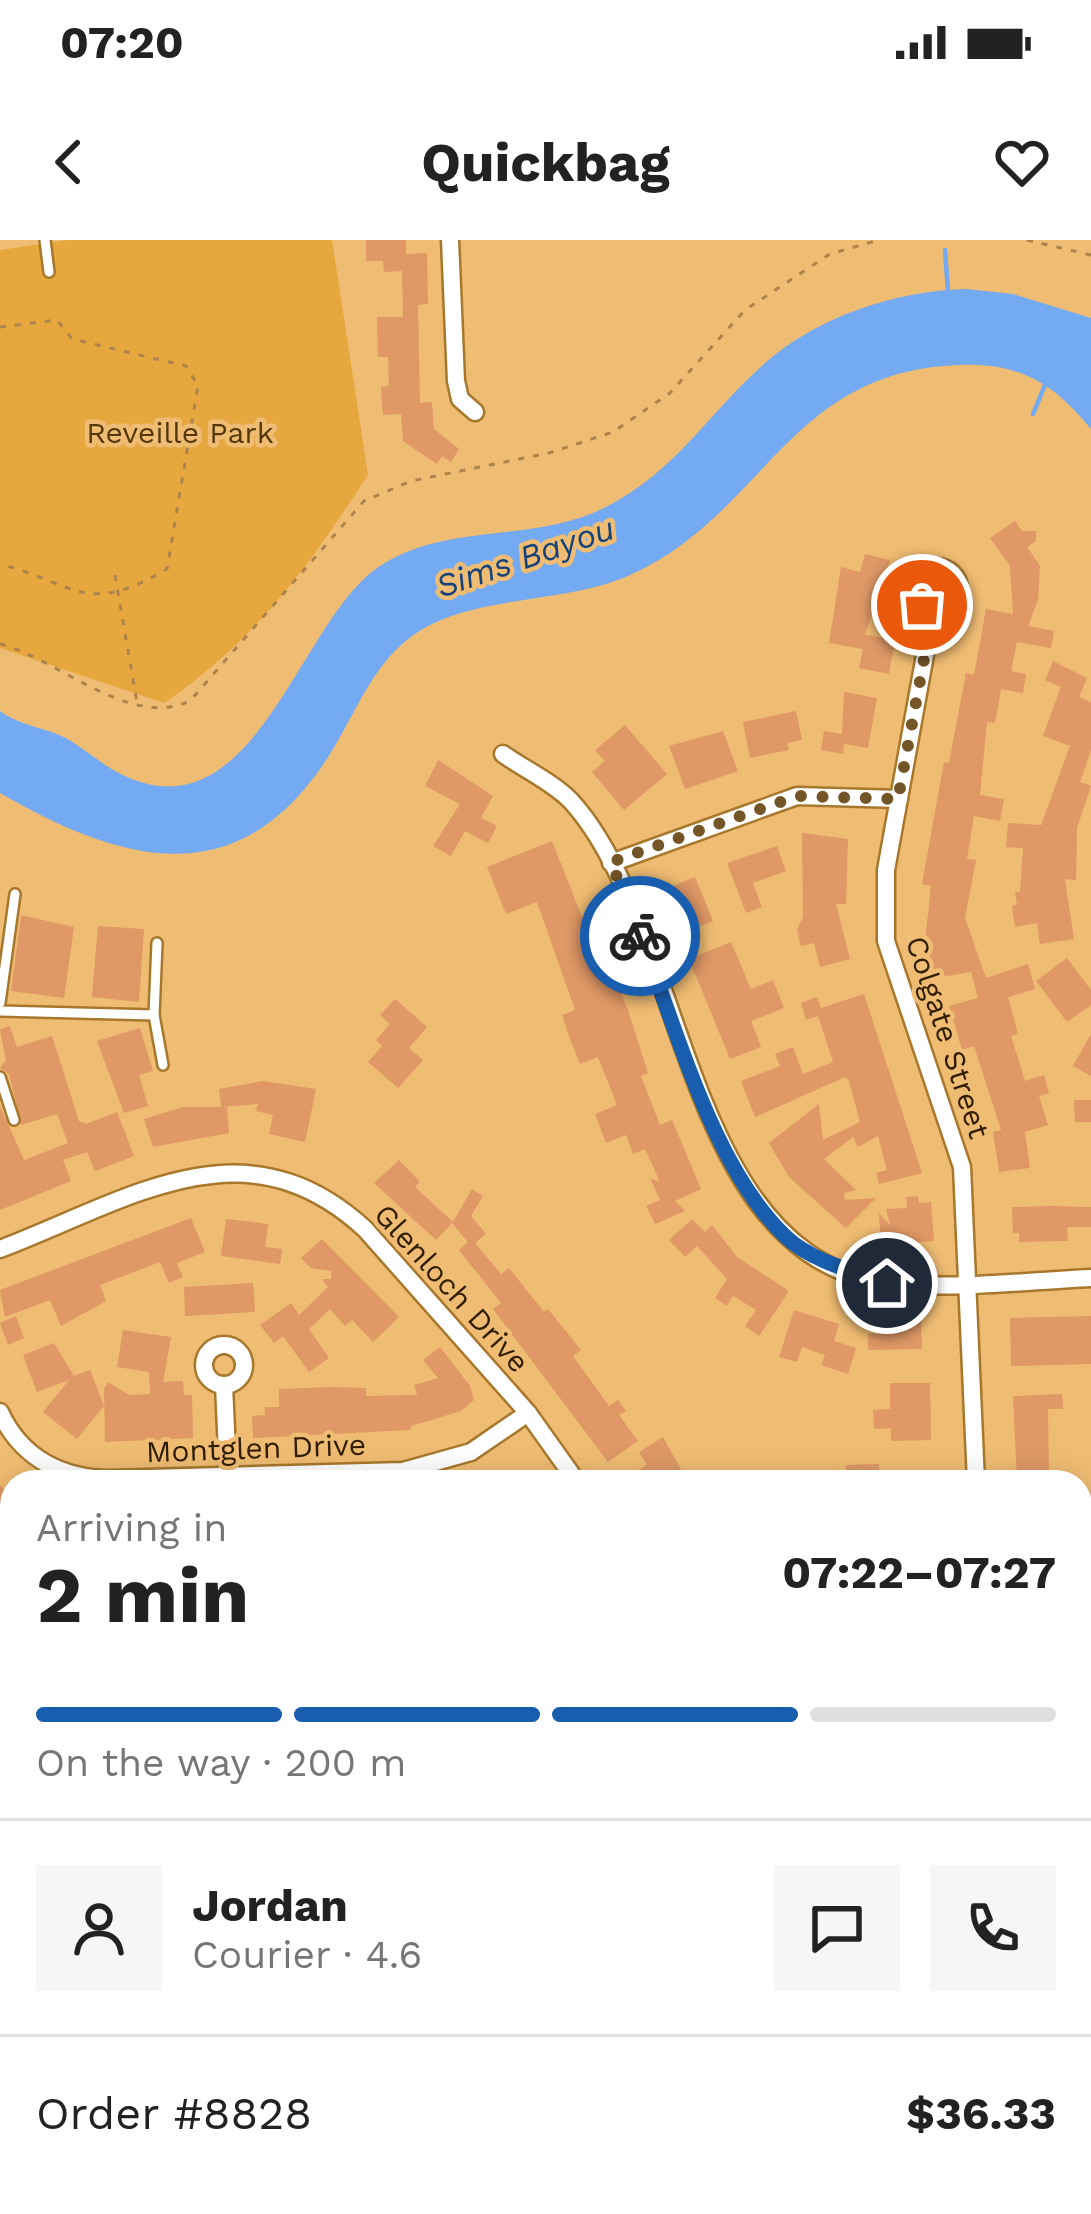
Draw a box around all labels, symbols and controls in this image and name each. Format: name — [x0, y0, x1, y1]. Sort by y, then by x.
text: 07:20 — [60, 16, 184, 69]
icon: back — [36, 129, 102, 195]
icon: heart — [989, 129, 1055, 195]
text: Quickbag — [421, 131, 670, 194]
park label: Reveille Park — [86, 415, 274, 450]
water label: Sims Bayou — [431, 508, 619, 606]
pin — [871, 554, 973, 656]
icon: bag — [889, 572, 955, 638]
courier — [580, 876, 700, 996]
icon: bike — [607, 903, 673, 969]
street label: Colgate Street — [899, 931, 997, 1143]
street label: Glenloch Drive — [367, 1197, 537, 1379]
pin — [836, 1232, 938, 1334]
icon: home — [854, 1250, 920, 1316]
street label: Montglen Drive — [145, 1427, 367, 1469]
text: Arriving in — [36, 1505, 227, 1550]
text: 07:22–07:27 — [782, 1546, 1056, 1599]
text: 2 min — [36, 1549, 249, 1641]
text: On the way · 200 m — [36, 1740, 406, 1785]
button: person — [36, 1865, 162, 1991]
button: chat — [774, 1865, 900, 1991]
button: phone — [930, 1865, 1056, 1991]
text: Jordan — [192, 1879, 348, 1932]
text: Courier · 4.6 — [192, 1932, 422, 1977]
text: Order #8828 — [36, 2087, 312, 2140]
text: $36.33 — [906, 2087, 1056, 2140]

